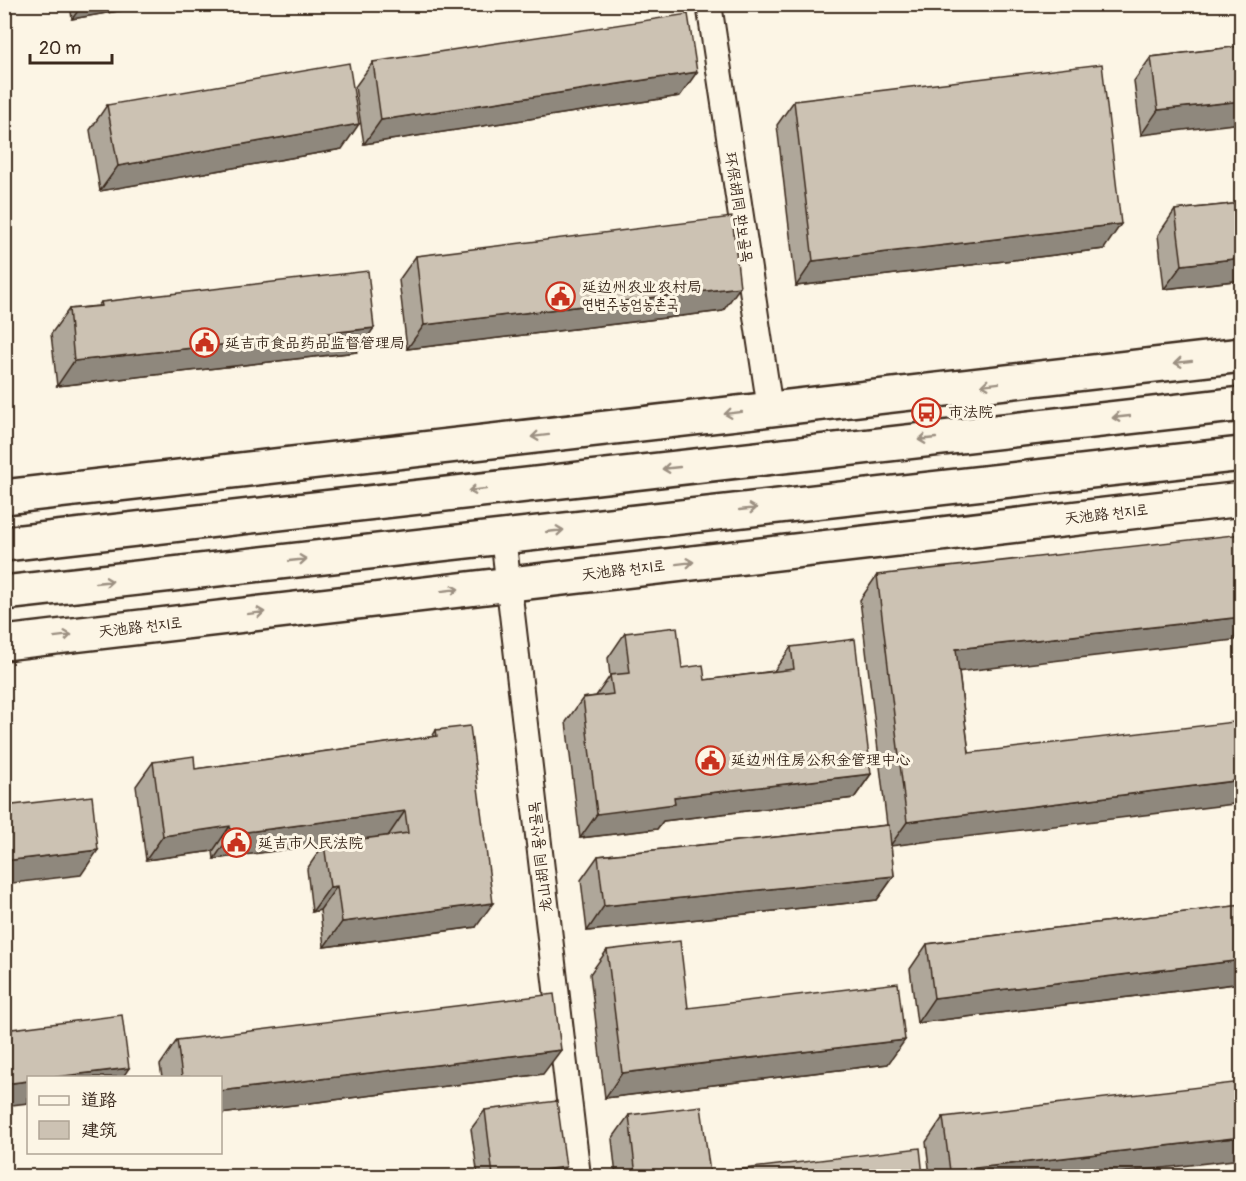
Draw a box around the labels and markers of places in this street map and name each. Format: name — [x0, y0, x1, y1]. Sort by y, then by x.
place label: 延边州农业农村局 연변주농업농촌국 — [582, 278, 702, 314]
public building icon: 延边州农业农村局 연변주농업농촌국 — [545, 280, 577, 312]
public building icon: 延吉市食品药品监督管理局 — [188, 327, 220, 359]
place label: 延吉市食品药品监督管理局 — [225, 334, 405, 353]
bus stop icon: 市法院 — [911, 396, 943, 428]
place label: 市法院 — [948, 403, 993, 422]
public building icon: 延边州住房公积金管理中心 — [694, 744, 726, 776]
place label: 延边州住房公积金管理中心 — [731, 751, 911, 770]
public building icon: 延吉市人民法院 — [221, 827, 253, 859]
place label: 延吉市人民法院 — [258, 834, 363, 853]

